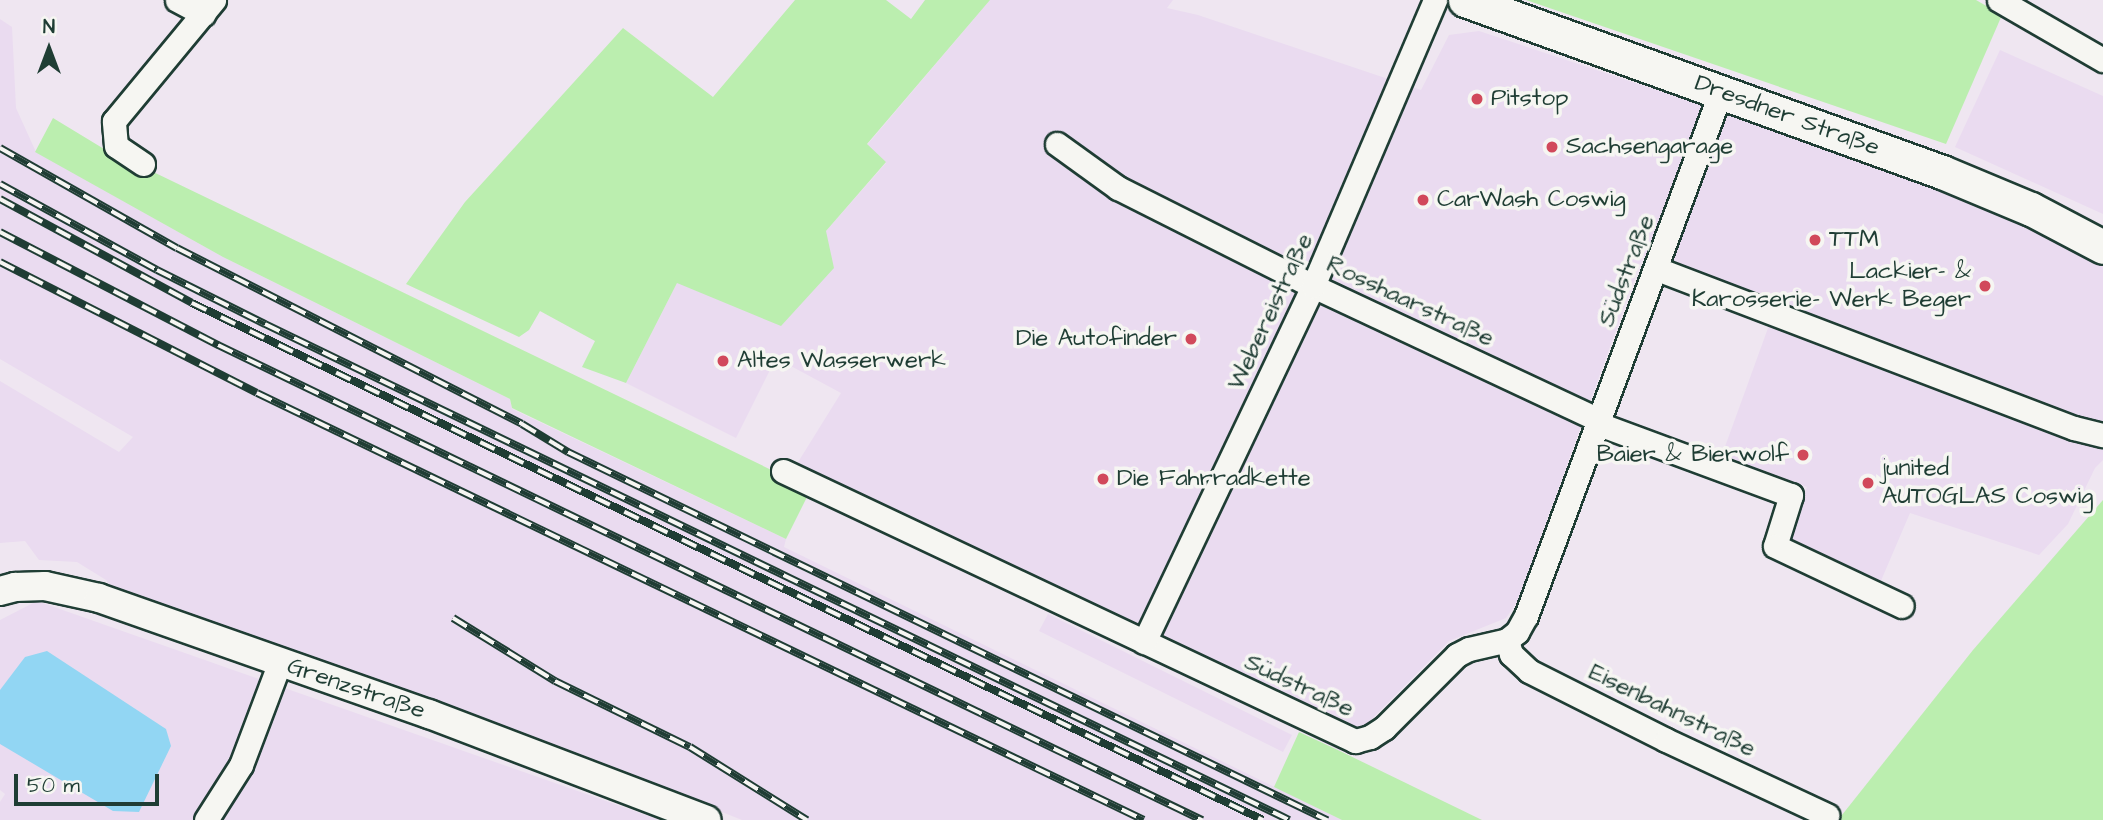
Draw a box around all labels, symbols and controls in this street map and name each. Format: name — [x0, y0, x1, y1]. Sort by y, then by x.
north arrow — [14, 14, 84, 84]
text: N — [43, 14, 55, 41]
street label: Dresdner Straße — [1691, 69, 1883, 163]
place label: Pitstop — [1491, 85, 1568, 113]
marker: Pitstop — [1469, 91, 1485, 107]
place label: Sachsengarage — [1566, 133, 1733, 161]
marker: Sachsengarage — [1544, 139, 1560, 155]
place label: CarWash Coswig — [1437, 186, 1626, 214]
marker: CarWash Coswig — [1415, 192, 1431, 208]
street label: Südstraße — [1593, 211, 1661, 331]
place label: TTM — [1829, 226, 1879, 254]
street label: Webereistraße — [1222, 229, 1320, 395]
marker: TTM — [1807, 232, 1823, 248]
street label: Rosshaarstraße — [1322, 251, 1498, 353]
place label: Lackier- & Karosserie- Werk Beger — [1692, 258, 1971, 314]
marker: Lackier- & Karosserie- Werk Beger — [1977, 278, 1993, 294]
place label: Die Autofinder — [1016, 325, 1177, 353]
marker: Die Autofinder — [1183, 331, 1199, 347]
place label: Altes Wasserwerk — [737, 347, 946, 375]
marker: Altes Wasserwerk — [715, 353, 731, 369]
place label: Baier & Bierwolf — [1597, 441, 1789, 469]
marker: Baier & Bierwolf — [1795, 447, 1811, 463]
place label: junited AUTOGLAS Coswig — [1882, 455, 2093, 511]
place label: Die Fahrradkette — [1117, 465, 1311, 493]
marker: Die Fahrradkette — [1095, 471, 1111, 487]
marker: junited AUTOGLAS Coswig — [1860, 475, 1876, 491]
street label: Südstraße — [1240, 648, 1358, 724]
street label: Grenzstraße — [283, 652, 429, 726]
street label: Eisenbahnstraße — [1584, 658, 1760, 764]
scale bar — [18, 760, 163, 804]
text: 50 m — [27, 771, 80, 800]

